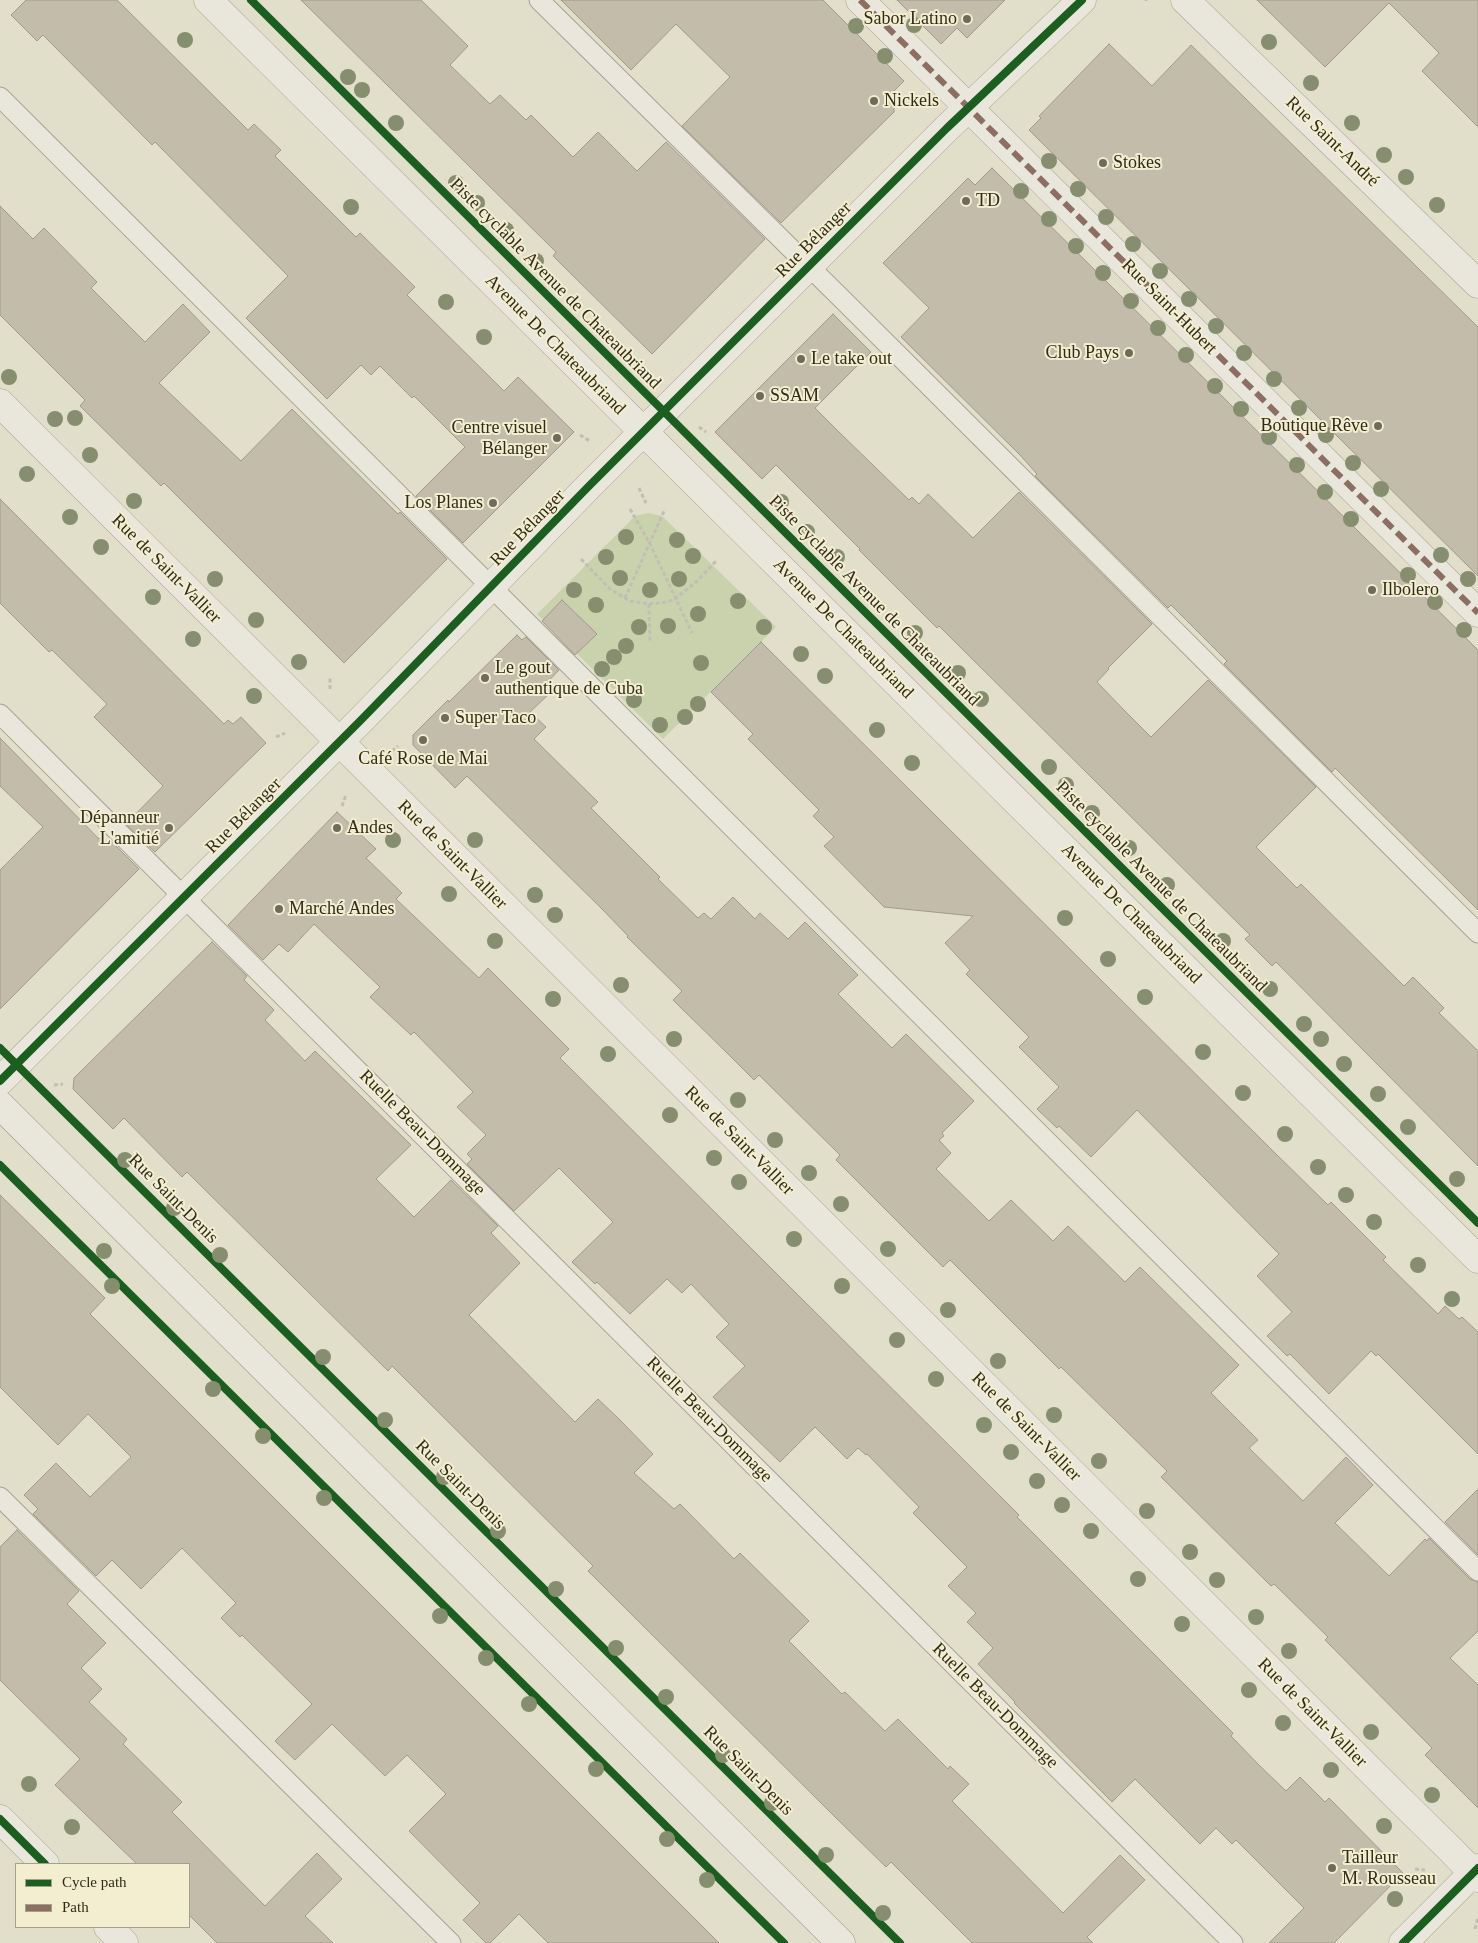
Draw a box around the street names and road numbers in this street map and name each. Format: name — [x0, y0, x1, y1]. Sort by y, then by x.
street label: Rue Saint-André — [1281, 92, 1383, 192]
street label: Piste cyclable Avenue de Chateaubriand — [445, 174, 665, 394]
street label: Rue Bélanger — [772, 198, 856, 282]
street label: Rue Saint-Hubert — [1117, 255, 1221, 359]
street label: Avenue De Chateaubriand — [480, 270, 630, 420]
street label: Rue Bélanger — [486, 485, 570, 571]
street label: Piste cyclable Avenue de Chateaubriand — [764, 491, 984, 711]
street label: Rue de Saint-Vallier — [107, 510, 225, 628]
street label: Avenue De Chateaubriand — [768, 554, 918, 704]
street label: Rue Bélanger — [202, 774, 286, 858]
street label: Piste cyclable Avenue de Chateaubriand — [1051, 777, 1271, 997]
street label: Rue de Saint-Vallier — [393, 796, 511, 914]
street label: Avenue De Chateaubriand — [1056, 839, 1206, 989]
street label: Ruelle Beau-Dommage — [354, 1065, 490, 1201]
street label: Rue de Saint-Vallier — [680, 1082, 798, 1200]
street label: Rue Saint-Denis — [123, 1149, 223, 1249]
street label: Ruelle Beau-Dommage — [641, 1352, 777, 1488]
street label: Rue de Saint-Vallier — [967, 1368, 1085, 1486]
street label: Rue Saint-Denis — [410, 1435, 510, 1535]
street label: Ruelle Beau-Dommage — [927, 1638, 1063, 1774]
street label: Rue de Saint-Vallier — [1253, 1654, 1371, 1772]
street label: Rue Saint-Denis — [698, 1721, 798, 1821]

